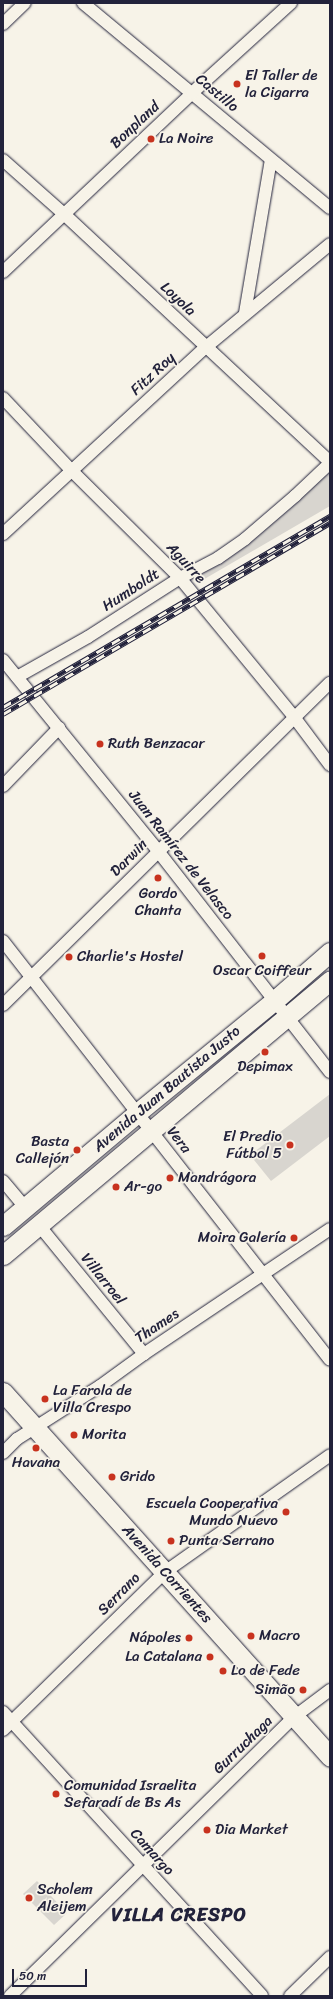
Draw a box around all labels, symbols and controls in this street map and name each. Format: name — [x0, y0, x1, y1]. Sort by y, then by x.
place label: El Taller de la Cigarra — [245, 66, 318, 101]
street label: Castillo — [192, 70, 242, 116]
marker: El Taller de la Cigarra — [232, 79, 242, 89]
street label: Bonpland — [107, 98, 163, 152]
place label: La Noire — [159, 130, 213, 148]
marker: La Noire — [146, 134, 156, 144]
street label: Loyola — [157, 278, 199, 320]
street label: Fitz Roy — [127, 349, 179, 399]
street label: Aguirre — [163, 539, 209, 587]
street label: Humboldt — [99, 565, 163, 615]
place label: Ruth Benzacar — [108, 735, 205, 753]
marker: Ruth Benzacar — [95, 739, 105, 749]
street label: Juan Ramírez de Velasco — [125, 786, 237, 924]
street label: Darwin — [107, 836, 151, 880]
marker: Gordo Chanta — [153, 873, 163, 883]
place label: Gordo Chanta — [135, 884, 181, 919]
place label: Charlie's Hostel — [77, 948, 184, 966]
marker: Oscar Coiffeur — [257, 951, 267, 961]
marker: Charlie's Hostel — [64, 952, 74, 962]
place label: Oscar Coiffeur — [213, 962, 311, 980]
street label: Avenida Juan Bautista Justo — [90, 1022, 244, 1156]
marker: Depimax — [260, 1047, 270, 1057]
place label: Depimax — [237, 1058, 293, 1076]
street label: Vera — [163, 1123, 195, 1157]
place label: El Predio Fútbol 5 — [223, 1127, 282, 1162]
place label: Basta Callejón — [16, 1132, 69, 1167]
marker: El Predio Fútbol 5 — [285, 1140, 295, 1150]
marker: Basta Callejón — [72, 1145, 82, 1155]
place label: Mandrágora — [178, 1169, 256, 1187]
marker: Mandrágora — [165, 1173, 175, 1183]
place label: Ar-go — [124, 1178, 162, 1196]
marker: Ar-go — [111, 1182, 121, 1192]
place label: Moira Galería — [198, 1229, 286, 1247]
marker: Moira Galería — [289, 1233, 299, 1243]
street label: Villarroel — [77, 1250, 129, 1308]
street label: Thames — [132, 1305, 182, 1347]
place label: La Farola de Villa Crespo — [53, 1381, 132, 1416]
marker: La Farola de Villa Crespo — [40, 1394, 50, 1404]
place label: Morita — [82, 1426, 126, 1444]
marker: Morita — [69, 1430, 79, 1440]
marker: Havana — [31, 1443, 41, 1453]
place label: Havana — [12, 1454, 60, 1472]
place label: Grido — [120, 1468, 155, 1486]
marker: Grido — [107, 1472, 117, 1482]
place label: Escuela Cooperativa Mundo Nuevo — [146, 1494, 278, 1529]
marker: Escuela Cooperativa Mundo Nuevo — [281, 1507, 291, 1517]
street label: Avenida Corrientes — [118, 1521, 216, 1627]
place label: Punta Serrano — [179, 1532, 275, 1550]
marker: Punta Serrano — [166, 1536, 176, 1546]
street label: Serrano — [94, 1569, 144, 1619]
place label: Macro — [259, 1627, 300, 1645]
place label: Nápoles — [129, 1629, 181, 1647]
marker: Macro — [246, 1631, 256, 1641]
marker: Nápoles — [184, 1633, 194, 1643]
place label: La Catalana — [125, 1648, 202, 1666]
marker: La Catalana — [205, 1652, 215, 1662]
place label: Lo de Fede — [231, 1662, 300, 1680]
marker: Lo de Fede — [218, 1666, 228, 1676]
place label: Simão — [255, 1681, 295, 1699]
marker: Simão — [298, 1685, 308, 1695]
street label: Gurruchaga — [210, 1712, 276, 1778]
place label: Comunidad Israelita Sefaradí de Bs As — [64, 1776, 197, 1811]
marker: Comunidad Israelita Sefaradí de Bs As — [51, 1789, 61, 1799]
place label: Dia Market — [215, 1821, 287, 1839]
street label: Camargo — [126, 1825, 178, 1879]
marker: Dia Market — [202, 1825, 212, 1835]
place label: Scholem Aleijem — [37, 1880, 93, 1915]
marker: Scholem Aleijem — [24, 1893, 34, 1903]
district label: VILLA CRESPO — [112, 1904, 246, 1926]
scale bar — [14, 1961, 89, 1987]
text: 50 m — [19, 1965, 46, 1987]

